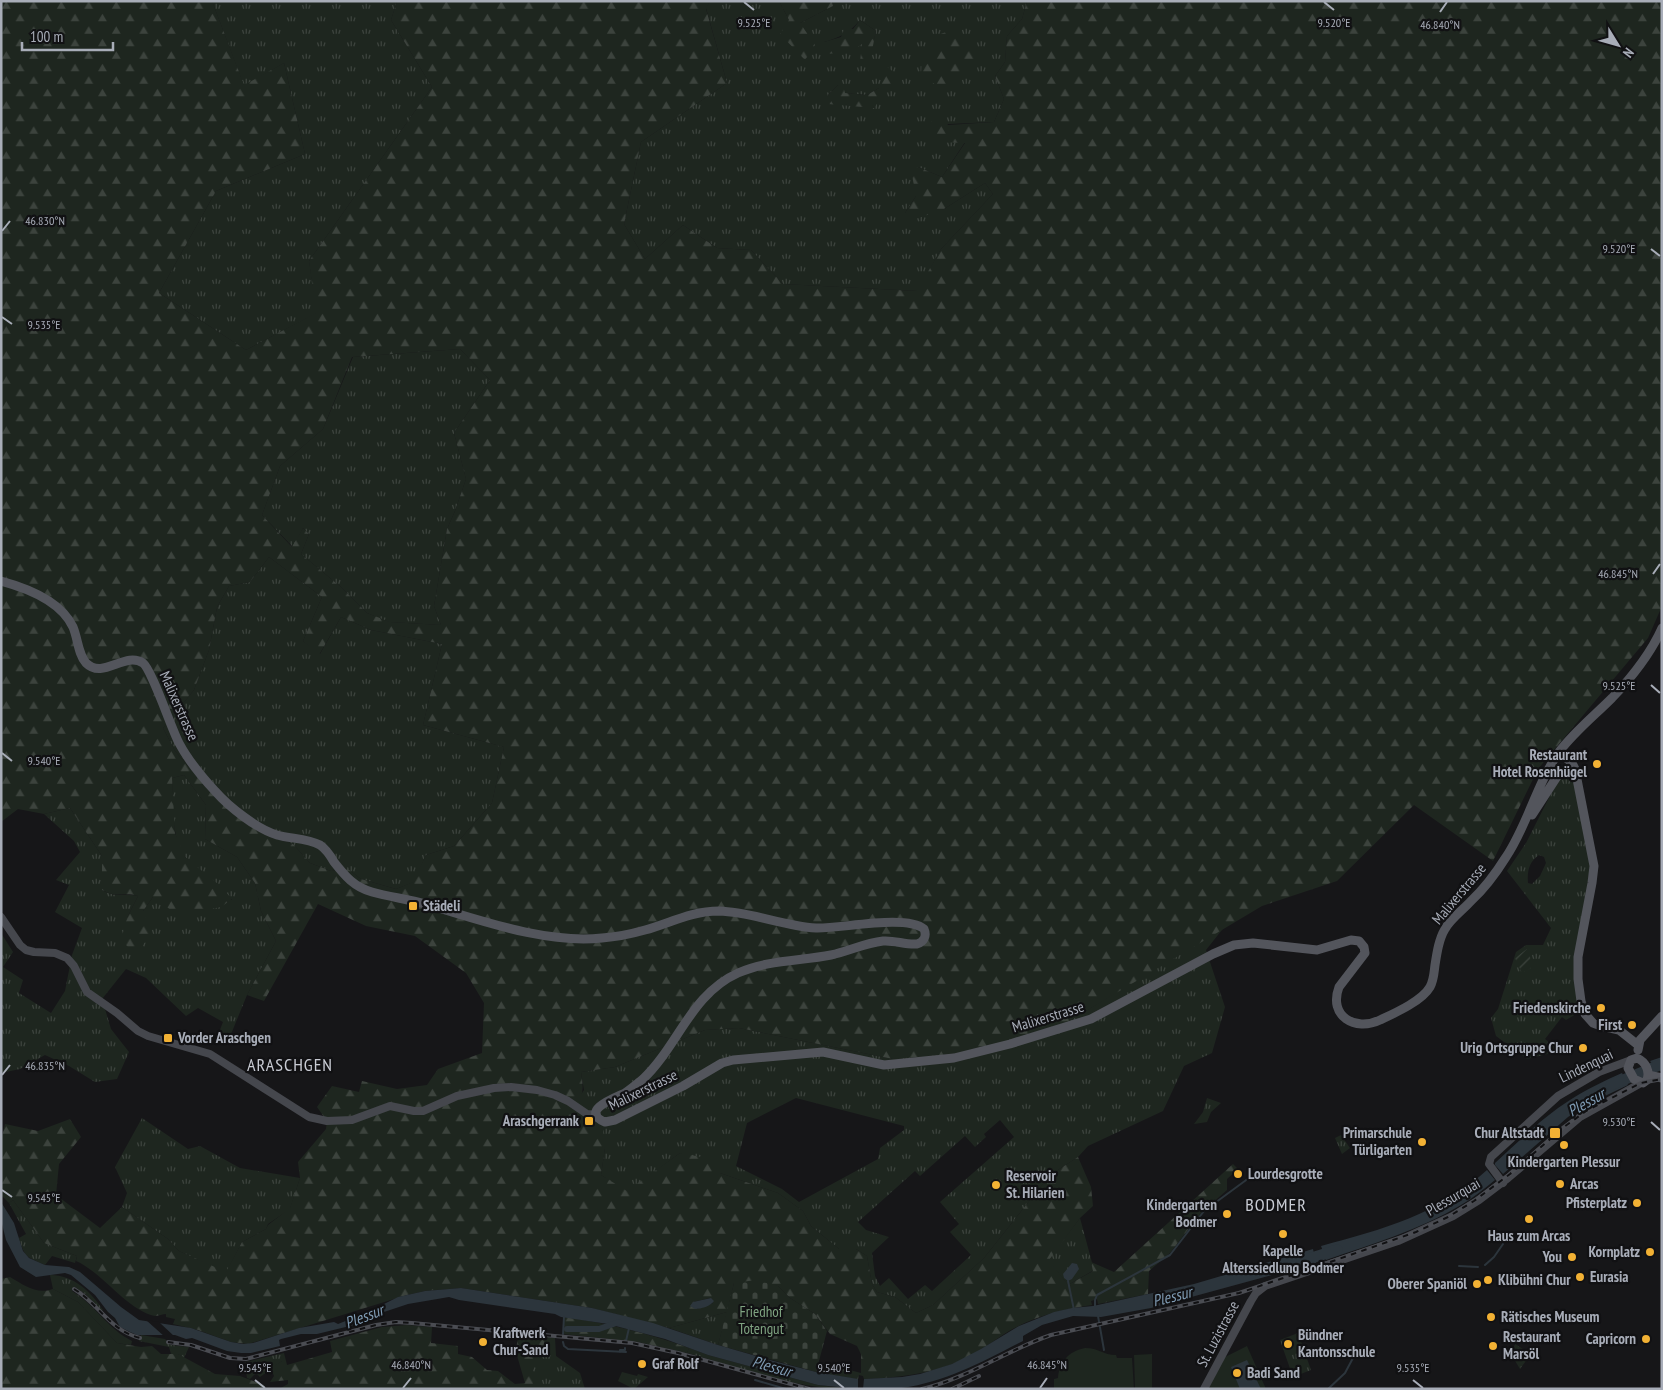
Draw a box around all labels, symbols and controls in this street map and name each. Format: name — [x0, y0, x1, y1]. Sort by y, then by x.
text: 9.525°E — [738, 15, 771, 30]
text: 9.520°E — [1318, 15, 1351, 30]
text: 46.840°N — [1420, 17, 1460, 32]
scale bar — [22, 20, 114, 52]
north arrow — [1593, 20, 1643, 70]
text: 100 m — [30, 27, 63, 46]
text: N — [1619, 44, 1638, 61]
text: 46.830°N — [25, 213, 65, 228]
text: 9.520°E — [1603, 241, 1636, 256]
text: 9.535°E — [28, 317, 61, 332]
text: 46.845°N — [1598, 566, 1638, 581]
street label: Malixerstrasse — [156, 668, 203, 744]
text: 9.525°E — [1603, 678, 1636, 693]
place label: Restaurant Hotel Rosenhügel — [1493, 745, 1588, 781]
text: 9.540°E — [28, 753, 61, 768]
marker: Restaurant Hotel Rosenhügel — [1591, 758, 1603, 770]
street label: Malixerstrasse — [1428, 859, 1490, 928]
place label: Städeli — [423, 896, 460, 915]
marker: Städeli — [407, 900, 419, 912]
street label: Malixerstrasse — [1010, 997, 1086, 1036]
place label: Friedenskirche — [1513, 998, 1591, 1017]
marker: Friedenskirche — [1595, 1002, 1607, 1014]
place label: First — [1598, 1015, 1623, 1034]
marker: First — [1626, 1019, 1638, 1031]
place label: Vorder Araschgen — [177, 1028, 271, 1047]
marker: Vorder Araschgen — [162, 1032, 174, 1044]
place label: Urig Ortsgruppe Chur — [1460, 1038, 1574, 1057]
marker: Urig Ortsgruppe Chur — [1577, 1042, 1589, 1054]
street label: Lindenquai — [1556, 1044, 1616, 1087]
district label: ARASCHGEN — [247, 1053, 333, 1076]
text: 46.835°N — [25, 1058, 65, 1073]
street label: Malixerstrasse — [605, 1065, 680, 1114]
water label: Plessur — [1564, 1082, 1610, 1121]
place label: Araschgerrank — [502, 1111, 580, 1130]
text: 9.530°E — [1603, 1114, 1636, 1129]
marker: Araschgerrank — [583, 1115, 595, 1127]
place label: Primarschule Türligarten — [1343, 1123, 1412, 1159]
place label: Chur Altstadt — [1474, 1123, 1545, 1142]
marker: Chur Altstadt — [1548, 1126, 1562, 1140]
marker: Primarschule Türligarten — [1416, 1136, 1428, 1148]
marker: Kindergarten Plessur — [1558, 1139, 1570, 1151]
place label: Kindergarten Plessur — [1508, 1152, 1621, 1171]
place label: Lourdesgrotte — [1248, 1164, 1323, 1183]
place label: Reservoir St. Hilarien — [1006, 1166, 1065, 1202]
marker: Lourdesgrotte — [1232, 1168, 1244, 1180]
street label: Plessurquai — [1422, 1173, 1483, 1220]
place label: Arcas — [1569, 1174, 1599, 1193]
marker: Arcas — [1554, 1178, 1566, 1190]
marker: Reservoir St. Hilarien — [990, 1179, 1002, 1191]
text: 9.545°E — [28, 1190, 61, 1205]
district label: BODMER — [1245, 1193, 1307, 1216]
place label: Pfisterplatz — [1566, 1193, 1627, 1212]
place label: Kindergarten Bodmer — [1146, 1195, 1218, 1231]
marker: Pfisterplatz — [1631, 1197, 1643, 1209]
marker: Kindergarten Bodmer — [1221, 1208, 1233, 1220]
marker: Haus zum Arcas — [1523, 1213, 1535, 1225]
place label: Haus zum Arcas — [1488, 1226, 1570, 1245]
marker: Kapelle Alterssiedlung Bodmer — [1277, 1228, 1289, 1240]
place label: Kapelle Alterssiedlung Bodmer — [1221, 1241, 1344, 1277]
place label: Kornplatz — [1588, 1242, 1640, 1261]
marker: Kornplatz — [1644, 1246, 1656, 1258]
place label: You — [1542, 1247, 1562, 1266]
marker: You — [1566, 1251, 1578, 1263]
place label: Eurasia — [1590, 1267, 1629, 1286]
place label: Klibühni Chur — [1498, 1270, 1571, 1289]
marker: Eurasia — [1574, 1271, 1586, 1283]
place label: Oberer Spaniöl — [1387, 1274, 1467, 1293]
marker: Klibühni Chur — [1482, 1274, 1494, 1286]
marker: Oberer Spaniöl — [1471, 1278, 1483, 1290]
water label: Plessur — [1150, 1281, 1196, 1311]
street label: St. Luzistrasse — [1192, 1297, 1243, 1370]
water label: Plessur — [342, 1299, 389, 1332]
park label: Friedhof Totengut — [738, 1302, 784, 1338]
place label: Rätisches Museum — [1501, 1307, 1599, 1326]
marker: Rätisches Museum — [1485, 1311, 1497, 1323]
place label: Kraftwerk Chur-Sand — [493, 1323, 549, 1359]
place label: Bündner Kantonsschule — [1298, 1325, 1376, 1361]
place label: Restaurant Marsöl — [1503, 1327, 1561, 1363]
place label: Capricorn — [1586, 1329, 1636, 1348]
marker: Capricorn — [1640, 1333, 1652, 1345]
marker: Kraftwerk Chur-Sand — [477, 1336, 489, 1348]
marker: Bündner Kantonsschule — [1282, 1338, 1294, 1350]
marker: Restaurant Marsöl — [1487, 1340, 1499, 1352]
water label: Plessur — [750, 1351, 796, 1382]
place label: Graf Rolf — [652, 1354, 699, 1373]
text: 46.840°N — [391, 1357, 431, 1372]
text: 46.845°N — [1027, 1357, 1067, 1372]
marker: Graf Rolf — [636, 1358, 648, 1370]
text: 9.545°E — [239, 1360, 272, 1375]
text: 9.540°E — [818, 1360, 851, 1375]
text: 9.535°E — [1397, 1360, 1430, 1375]
place label: Badi Sand — [1247, 1363, 1300, 1382]
marker: Badi Sand — [1231, 1367, 1243, 1379]

